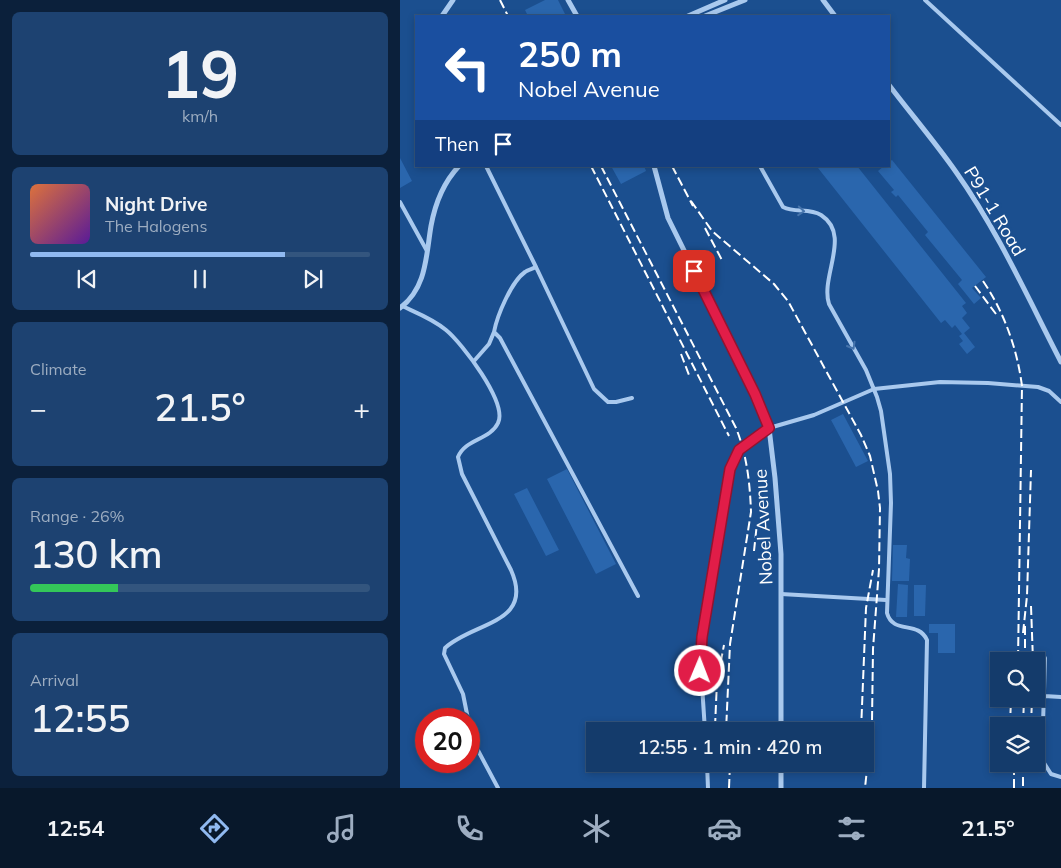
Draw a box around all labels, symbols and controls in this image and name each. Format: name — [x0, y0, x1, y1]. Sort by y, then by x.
text: 250 m — [518, 32, 622, 76]
text: 19 — [161, 33, 239, 114]
icon: left — [435, 35, 500, 100]
text: Nobel Avenue — [518, 75, 660, 103]
text: km/h — [182, 106, 218, 126]
icon: arrive — [489, 130, 517, 158]
text: Then — [435, 132, 479, 156]
street label: P91-1 Road — [959, 162, 1031, 260]
text: Night Drive — [105, 192, 207, 216]
one-way arrow — [798, 206, 806, 217]
text: The Halogens — [105, 216, 207, 236]
pin — [673, 250, 715, 292]
icon: arrive — [680, 257, 708, 285]
icon: previous — [73, 265, 101, 293]
icon: pause — [186, 265, 214, 293]
icon: next — [299, 265, 327, 293]
one-way arrow — [846, 340, 856, 349]
text: Climate — [30, 359, 86, 379]
text: 21.5° — [154, 383, 246, 431]
text: − — [30, 391, 47, 426]
text: + — [353, 391, 370, 426]
street label: Nobel Avenue — [748, 468, 778, 586]
text: Range · 26% — [30, 506, 125, 526]
text: 130 km — [30, 530, 163, 578]
position arrow — [673, 644, 725, 696]
map controls — [990, 652, 1045, 772]
button: search — [990, 652, 1045, 707]
text: Arrival — [30, 670, 79, 690]
text: 12:55 — [30, 694, 130, 742]
speed limit sign: 20 — [415, 708, 480, 773]
button: layers — [990, 717, 1045, 772]
text: 12:55 · 1 min · 420 m — [637, 735, 823, 759]
icon: directions — [197, 811, 232, 846]
icon: music — [324, 811, 359, 846]
icon: phone — [452, 811, 487, 846]
icon: climate — [579, 811, 614, 846]
icon: car — [707, 811, 742, 846]
icon: filters — [834, 811, 869, 846]
text: 12:54 — [46, 814, 104, 842]
text: 21.5° — [961, 814, 1015, 842]

